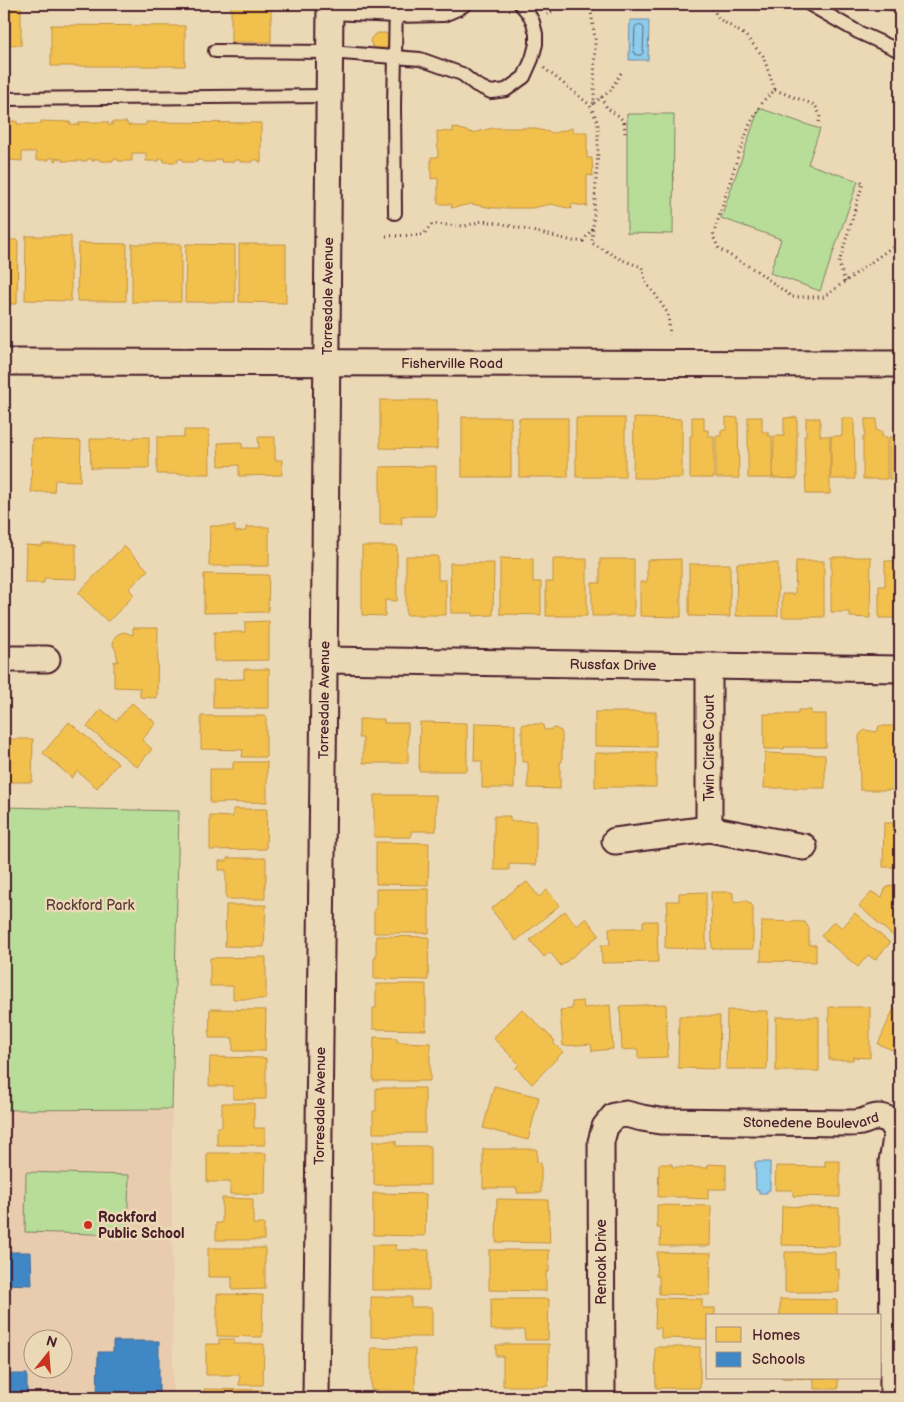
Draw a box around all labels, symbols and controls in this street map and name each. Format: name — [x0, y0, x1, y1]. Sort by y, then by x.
street label: Torresdale Avenue — [318, 237, 336, 355]
street label: Fisherville Road — [401, 354, 503, 372]
street label: Torresdale Avenue — [315, 641, 333, 759]
street label: Russfax Drive — [569, 655, 656, 674]
street label: Twin Circle Court — [701, 694, 718, 802]
park label: Rockford Park — [46, 897, 134, 914]
street label: Torresdale Avenue — [310, 1047, 329, 1165]
street label: Stonedene Boulevard — [743, 1108, 880, 1132]
place label: Rockford Public School — [98, 1209, 185, 1242]
marker: Rockford Public School — [82, 1219, 94, 1231]
street label: Renoak Drive — [593, 1219, 610, 1305]
legend — [706, 1314, 882, 1380]
text: Homes — [752, 1326, 801, 1345]
north arrow — [22, 1330, 72, 1380]
text: N — [44, 1332, 59, 1352]
text: Schools — [752, 1350, 806, 1369]

